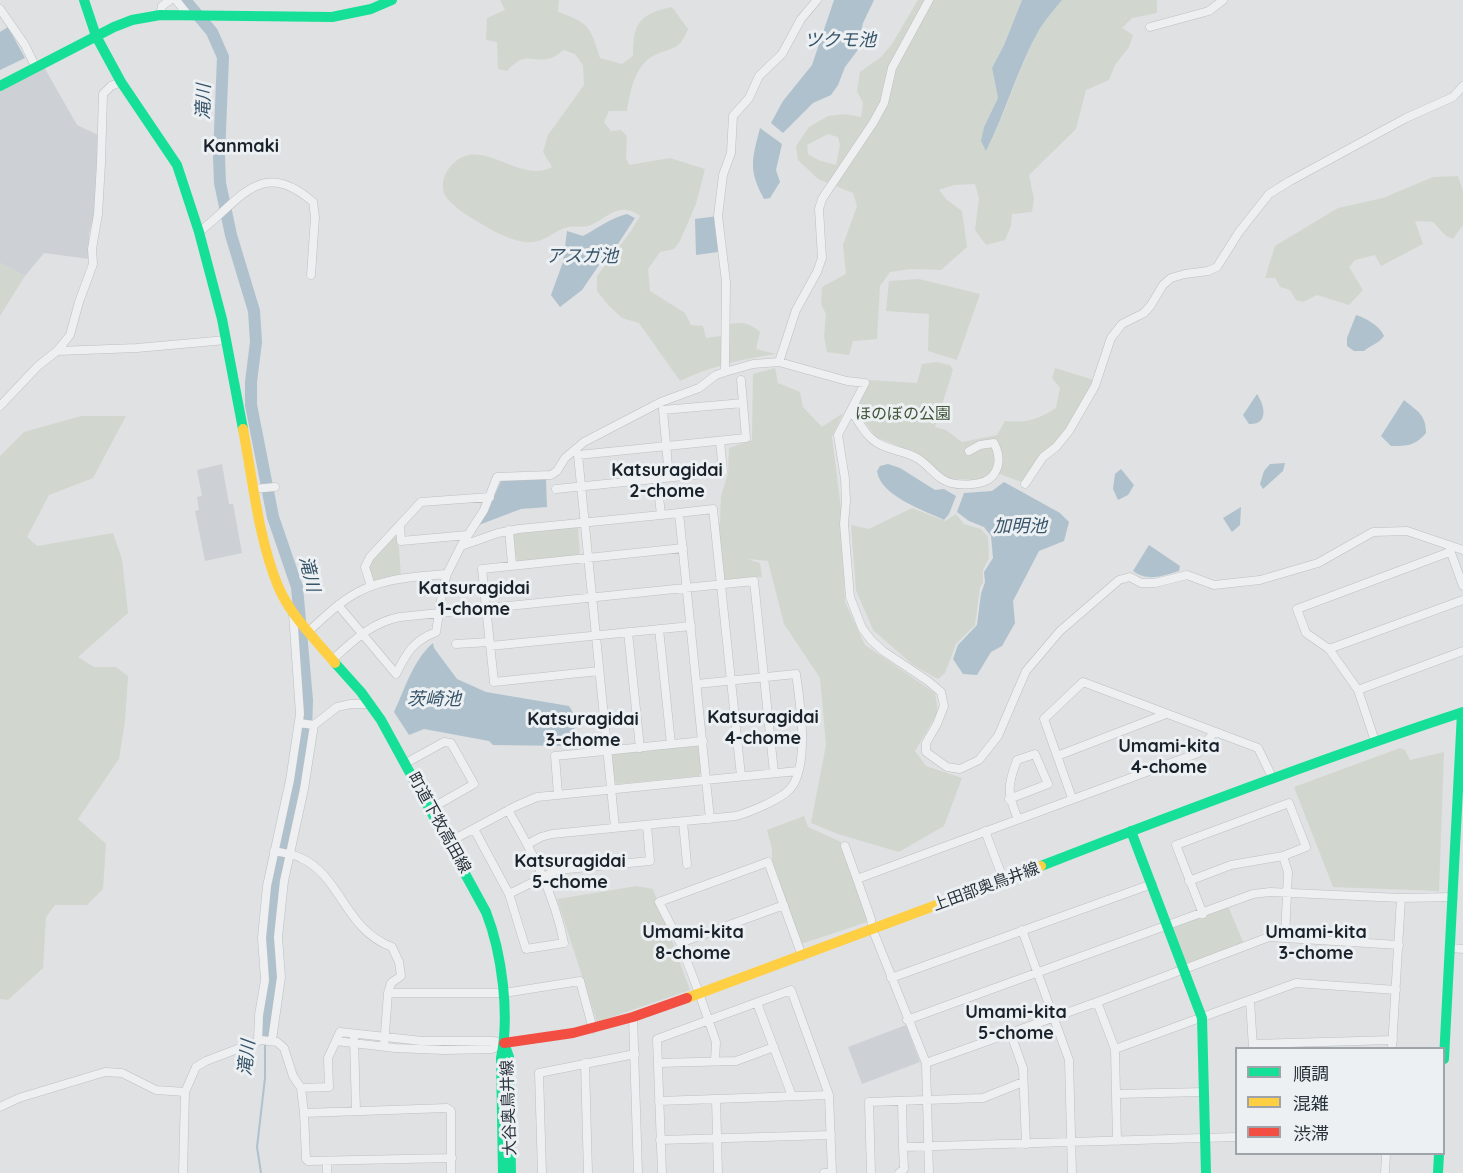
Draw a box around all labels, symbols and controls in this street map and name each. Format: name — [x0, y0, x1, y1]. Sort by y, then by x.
water label: ツクモ池 — [804, 30, 876, 52]
water label: 滝川 — [193, 84, 215, 120]
district label: Kanmaki — [203, 136, 279, 158]
water label: アスガ池 — [546, 246, 618, 268]
park label: ほのぼの公園 — [855, 404, 951, 424]
district label: Katsuragidai 2-chome — [611, 460, 723, 502]
water label: 加明池 — [993, 516, 1047, 538]
water label: 滝川 — [294, 554, 324, 594]
district label: Katsuragidai 1-chome — [418, 578, 530, 620]
water label: 茨崎池 — [407, 689, 461, 711]
district label: Katsuragidai 4-chome — [707, 707, 819, 750]
district label: Katsuragidai 3-chome — [527, 709, 639, 752]
district label: Umami-kita 4-chome — [1118, 736, 1220, 778]
street label: 町道下牧高田線 — [403, 769, 475, 877]
district label: Katsuragidai 5-chome — [514, 851, 626, 894]
street label: 上田部奥鳥井線 — [930, 859, 1042, 915]
district label: Umami-kita 8-chome — [642, 922, 744, 964]
district label: Umami-kita 3-chome — [1265, 922, 1367, 964]
district label: Umami-kita 5-chome — [965, 1002, 1067, 1044]
water label: 滝川 — [234, 1039, 260, 1077]
legend — [1235, 1047, 1445, 1155]
street label: 大谷奥鳥井線 — [498, 1060, 520, 1156]
text: 順調 — [1293, 1062, 1329, 1085]
text: 混雑 — [1293, 1092, 1329, 1115]
text: 渋滞 — [1293, 1122, 1329, 1145]

